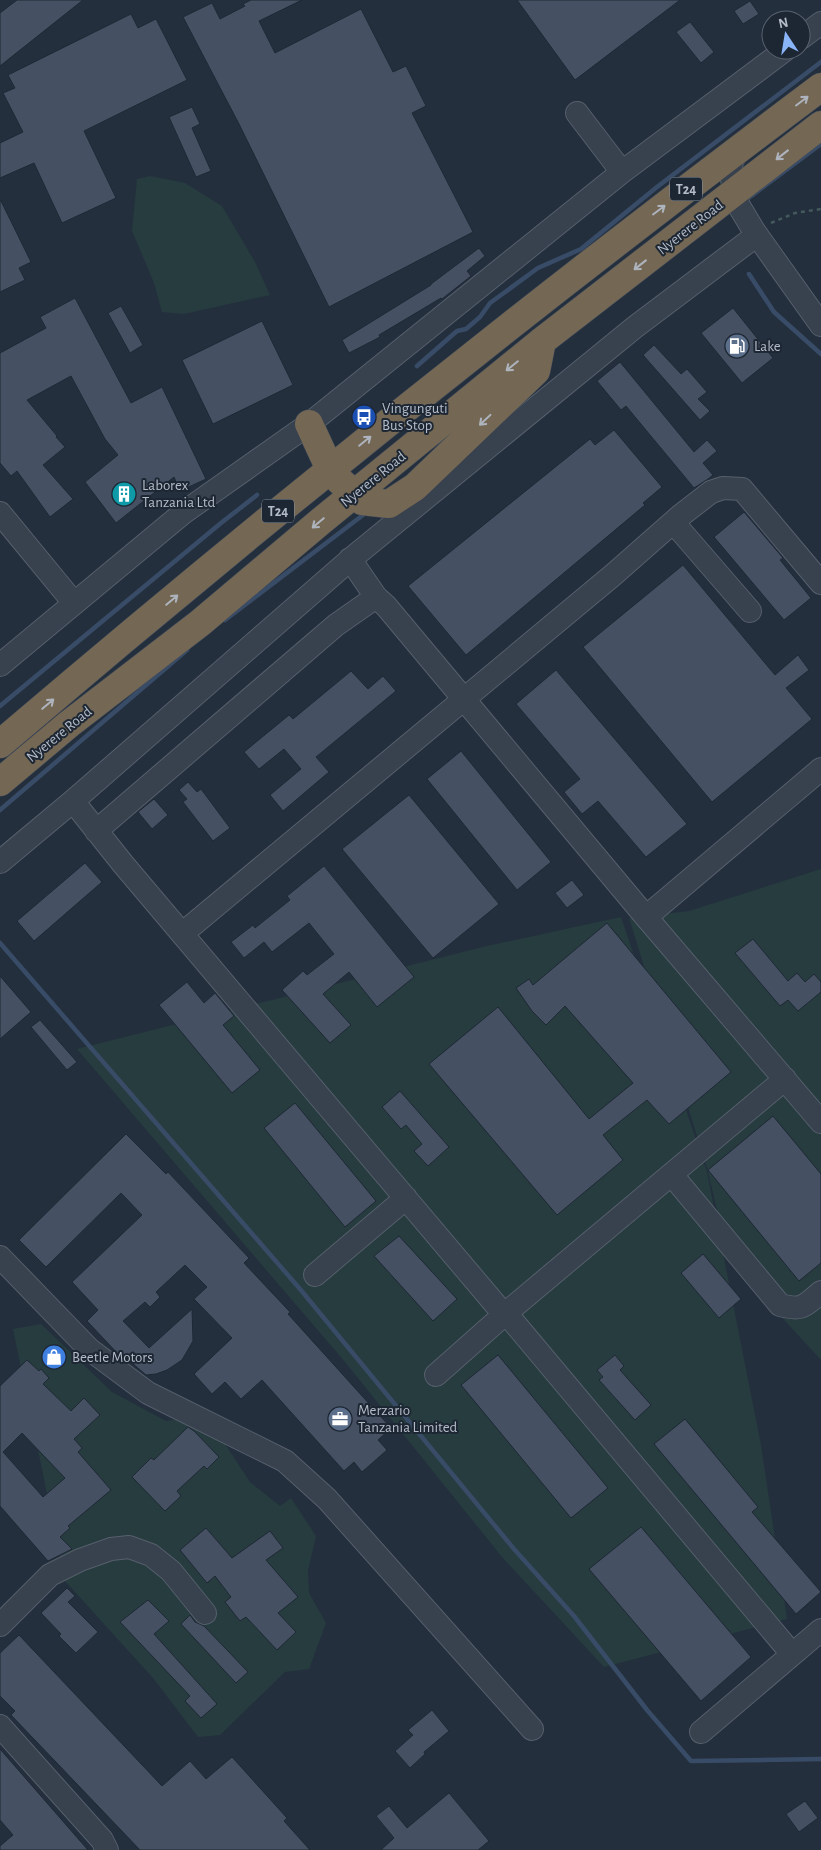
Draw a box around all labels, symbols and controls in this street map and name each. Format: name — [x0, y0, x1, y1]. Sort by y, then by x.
north arrow — [761, 10, 811, 60]
text: N — [777, 15, 790, 31]
one-way arrow — [795, 96, 809, 106]
one-way arrow — [776, 149, 789, 160]
road number: T24 — [670, 178, 702, 200]
street label: Nyerere Road — [655, 197, 726, 258]
one-way arrow — [652, 204, 665, 215]
one-way arrow — [633, 260, 647, 270]
fuel station icon: Lake — [724, 333, 750, 359]
place label: Lake — [754, 339, 781, 354]
one-way arrow — [506, 360, 519, 371]
place label: Vingunguti Bus Stop — [382, 401, 448, 433]
bus stop icon: Vingunguti Bus Stop — [351, 404, 377, 430]
one-way arrow — [479, 414, 492, 426]
one-way arrow — [359, 436, 372, 447]
street label: Nyerere Road — [338, 449, 409, 510]
place label: Laborex Tanzania Ltd — [142, 478, 215, 510]
building icon: Laborex Tanzania Ltd — [111, 481, 137, 507]
road number: T24 — [262, 500, 294, 522]
one-way arrow — [312, 517, 325, 528]
one-way arrow — [166, 594, 179, 605]
one-way arrow — [41, 698, 54, 710]
street label: Nyerere Road — [24, 704, 95, 765]
shop icon: Beetle Motors — [41, 1344, 67, 1370]
place label: Beetle Motors — [72, 1350, 153, 1365]
place label: Merzario Tanzania Limited — [358, 1403, 458, 1435]
office icon: Merzario Tanzania Limited — [327, 1406, 353, 1432]

